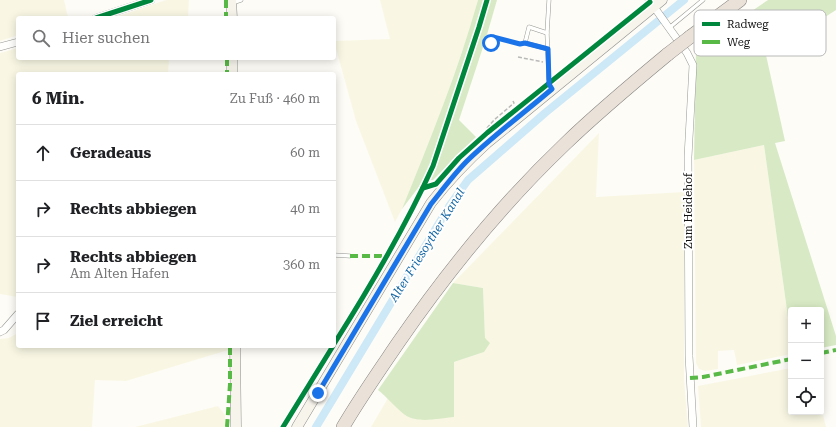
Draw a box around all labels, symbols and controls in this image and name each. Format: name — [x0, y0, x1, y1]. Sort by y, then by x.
legend — [694, 10, 826, 56]
search box — [16, 16, 336, 60]
text: Radweg — [727, 18, 769, 31]
icon: search — [30, 27, 52, 49]
text: Hier suchen — [62, 29, 150, 47]
route start — [482, 34, 500, 52]
text: Weg — [727, 36, 751, 49]
text: 6 Min. — [32, 88, 85, 108]
text: Zu Fuß · 460 m — [230, 91, 320, 106]
icon: ahead — [32, 142, 54, 164]
text: Geradeaus — [70, 144, 151, 162]
text: 60 m — [290, 145, 320, 160]
street label: Zum Heidehof — [682, 172, 695, 249]
water label: Alter Friesoyther Kanal — [386, 186, 468, 305]
icon: right — [32, 198, 54, 220]
text: Rechts abbiegen — [70, 200, 197, 218]
text: 40 m — [290, 201, 320, 216]
text: Rechts abbiegen — [70, 248, 197, 266]
icon: right — [32, 254, 54, 276]
text: 360 m — [283, 257, 320, 272]
text: Am Alten Hafen — [70, 266, 169, 281]
map controls — [788, 307, 824, 415]
button: + — [788, 307, 824, 343]
icon: arrive — [32, 310, 54, 332]
text: Ziel erreicht — [70, 312, 163, 330]
button: − — [788, 343, 824, 379]
button: locate — [788, 379, 824, 415]
route end — [309, 384, 327, 402]

